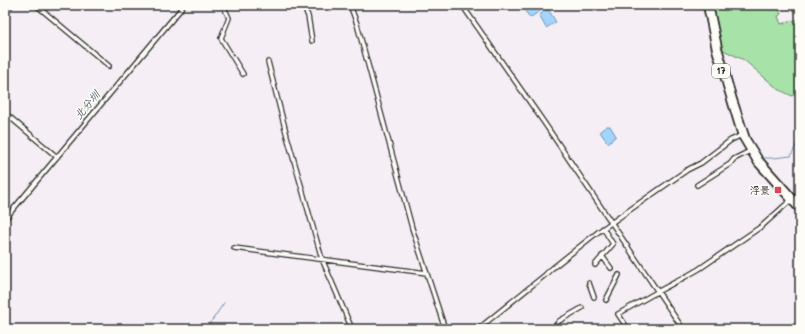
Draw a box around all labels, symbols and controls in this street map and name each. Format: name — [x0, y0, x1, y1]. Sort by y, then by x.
road number: 17 — [712, 64, 730, 78]
water label: 北分圳 — [70, 86, 104, 122]
place label: 浮景 — [750, 183, 770, 197]
marker: 浮景 — [773, 185, 783, 195]

